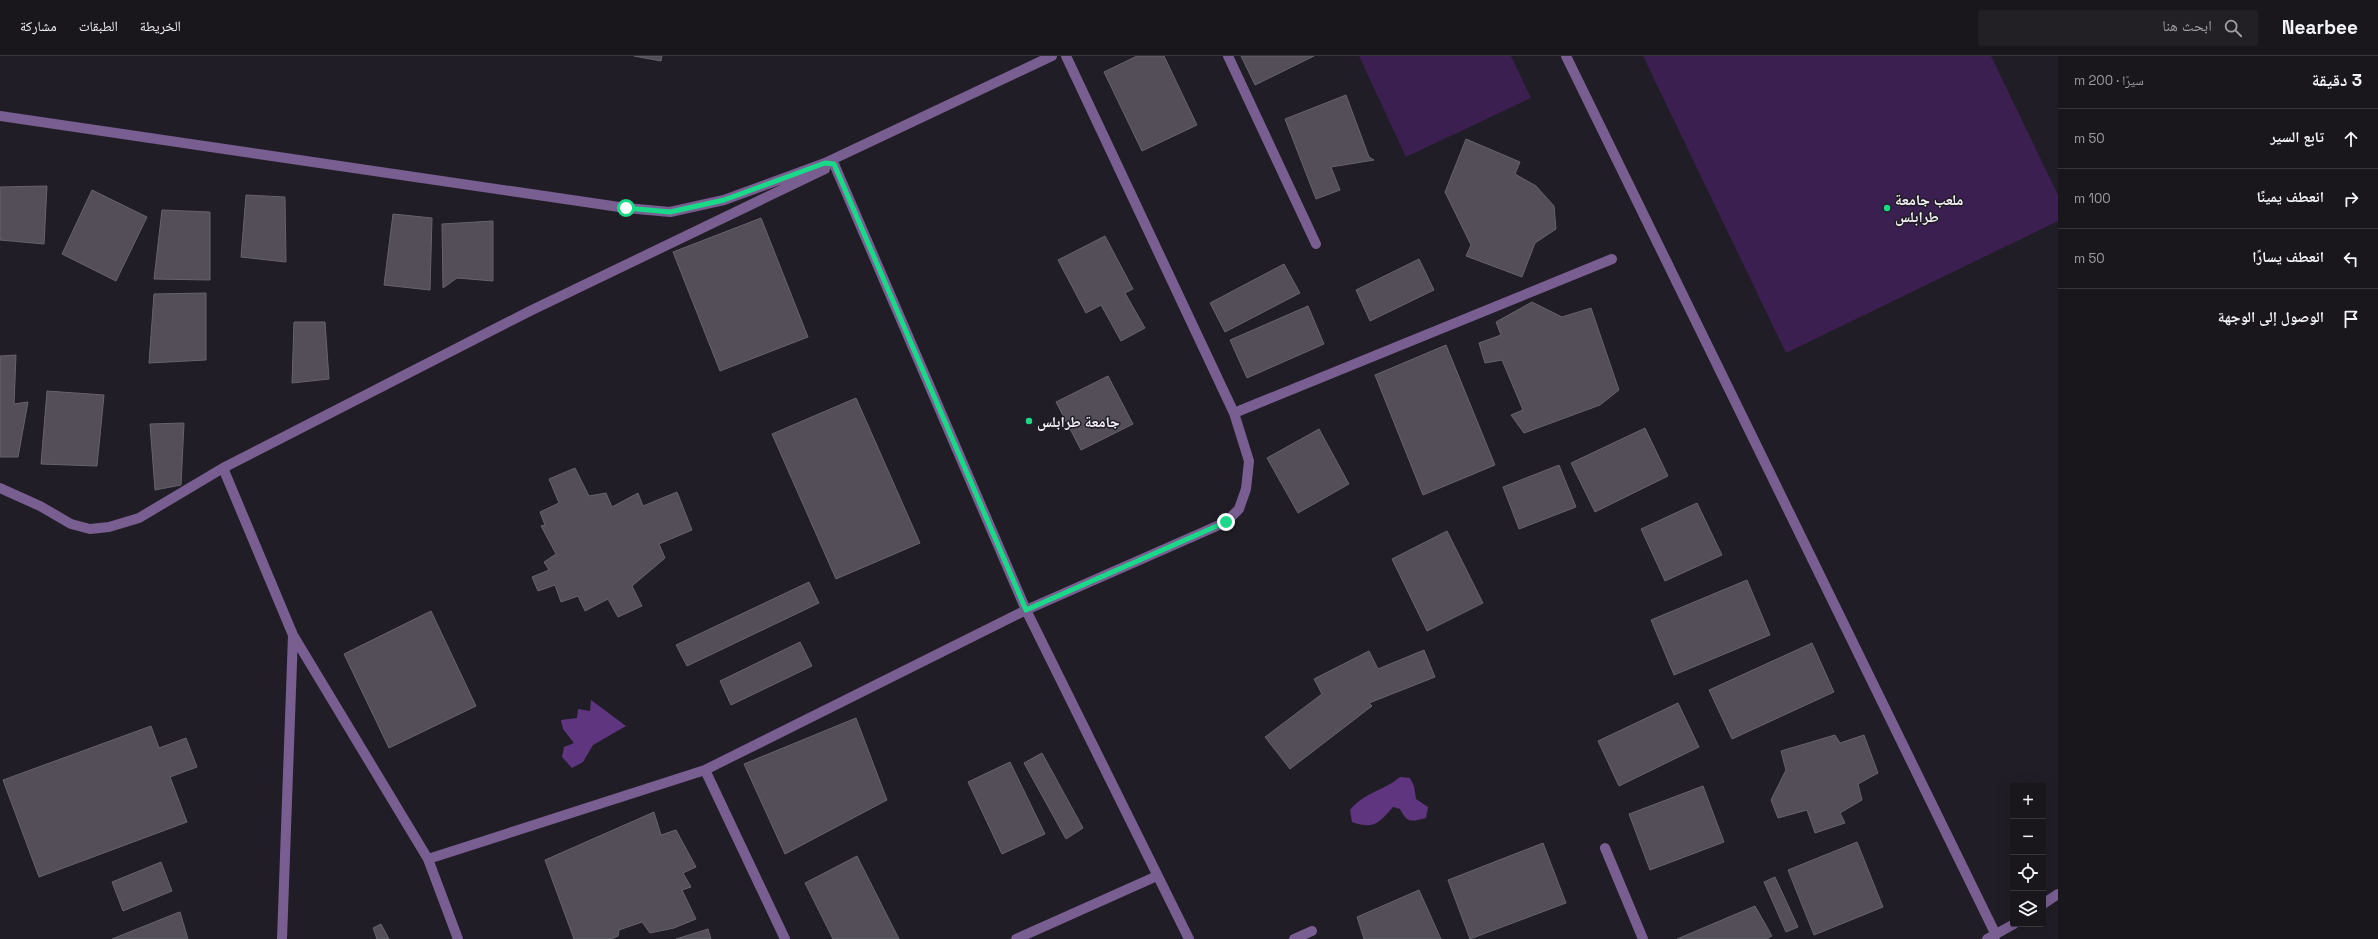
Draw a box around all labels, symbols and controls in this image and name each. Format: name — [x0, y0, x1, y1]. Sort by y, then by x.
search box — [1978, 10, 2258, 46]
text: Nearbee — [2282, 15, 2358, 40]
text: ابحث هنا — [2162, 16, 2212, 35]
text: مشاركة — [20, 17, 57, 35]
text: الطبقات — [79, 17, 118, 35]
text: الخريطة — [140, 17, 181, 35]
icon: search — [2222, 17, 2244, 39]
text: 3 دقيقة — [2312, 69, 2362, 91]
text: سيرًا · 200 m — [2074, 72, 2144, 89]
text: تابع السير — [2270, 127, 2324, 146]
icon: ahead — [2340, 128, 2362, 150]
text: 50 m — [2074, 130, 2105, 147]
text: انعطف يمينًا — [2257, 187, 2324, 206]
icon: right — [2340, 188, 2362, 210]
place label: ملعب جامعة طرابلس — [1895, 190, 1963, 226]
text: 100 m — [2074, 190, 2111, 207]
route start — [617, 199, 635, 217]
marker: ملعب جامعة طرابلس — [1882, 203, 1892, 213]
text: انعطف يسارًا — [2252, 247, 2324, 266]
icon: left — [2340, 248, 2362, 270]
text: 50 m — [2074, 250, 2105, 267]
text: الوصول إلى الوجهة — [2218, 307, 2324, 326]
icon: arrive — [2340, 308, 2362, 330]
place label: جامعة طرابلس — [1037, 412, 1120, 431]
marker: جامعة طرابلس — [1024, 416, 1034, 426]
route end — [1217, 513, 1235, 531]
map controls — [2010, 783, 2046, 927]
button: + — [2010, 783, 2046, 819]
button: − — [2010, 819, 2046, 855]
button: locate — [2010, 855, 2046, 891]
button: layers — [2010, 891, 2046, 927]

